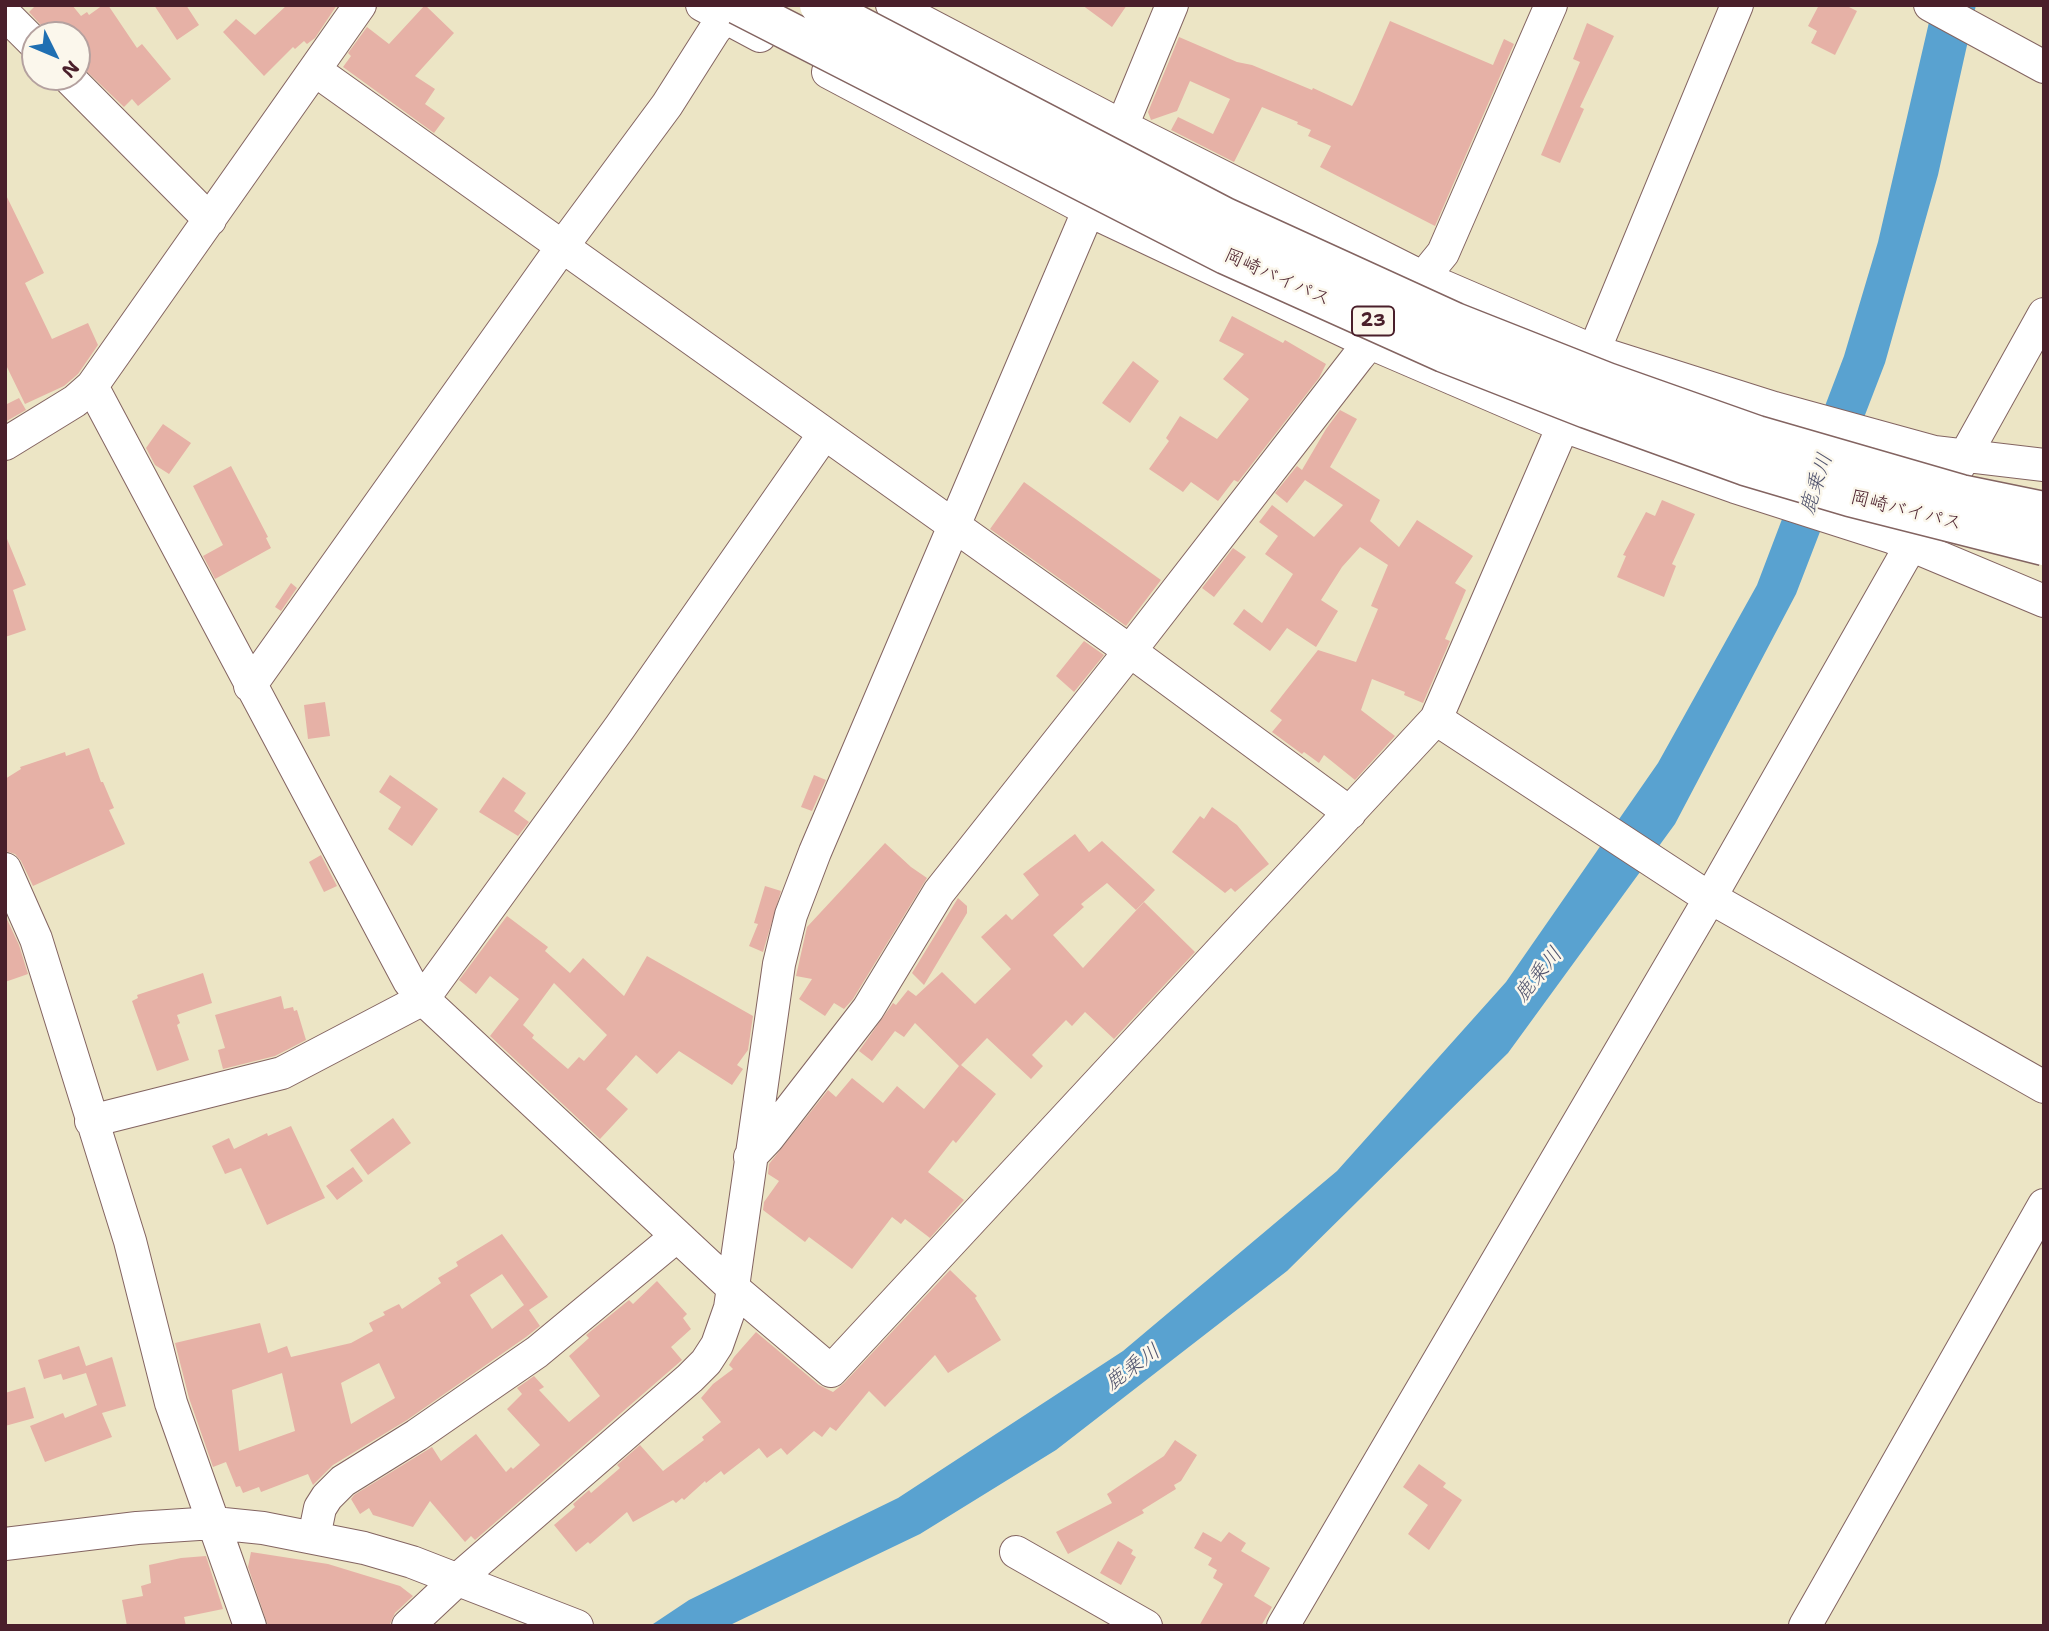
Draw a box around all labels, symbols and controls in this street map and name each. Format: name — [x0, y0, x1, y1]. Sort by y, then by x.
north arrow — [21, 21, 91, 91]
text: N — [56, 55, 85, 83]
street label: 岡崎バイパス — [1220, 244, 1334, 312]
road number: 23 — [1352, 306, 1394, 335]
water label: 鹿乗川 — [1795, 450, 1839, 518]
street label: 岡崎バイパス — [1848, 486, 1964, 536]
water label: 鹿乗川 — [1509, 943, 1569, 1007]
water label: 鹿乗川 — [1100, 1339, 1166, 1397]

